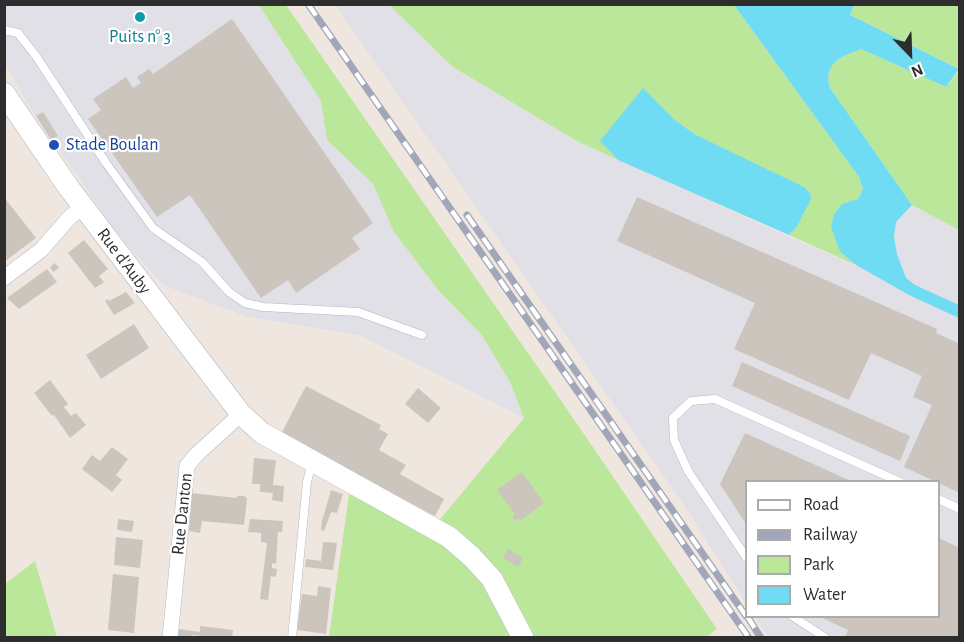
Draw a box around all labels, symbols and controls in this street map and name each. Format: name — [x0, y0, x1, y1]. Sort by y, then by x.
marker: Puits n° 3 — [133, 10, 147, 24]
north arrow — [880, 24, 940, 84]
place label: Puits n° 3 — [109, 26, 171, 48]
text: N — [909, 61, 925, 80]
place label: Stade Boulan — [66, 134, 159, 156]
marker: Stade Boulan — [47, 138, 61, 152]
street label: Rue d'Auby — [92, 224, 156, 298]
street label: Rue Danton — [167, 472, 197, 556]
legend — [745, 480, 940, 618]
text: Road — [803, 496, 839, 514]
text: Railway — [803, 526, 857, 544]
text: Park — [803, 556, 834, 574]
text: Water — [803, 586, 846, 604]

